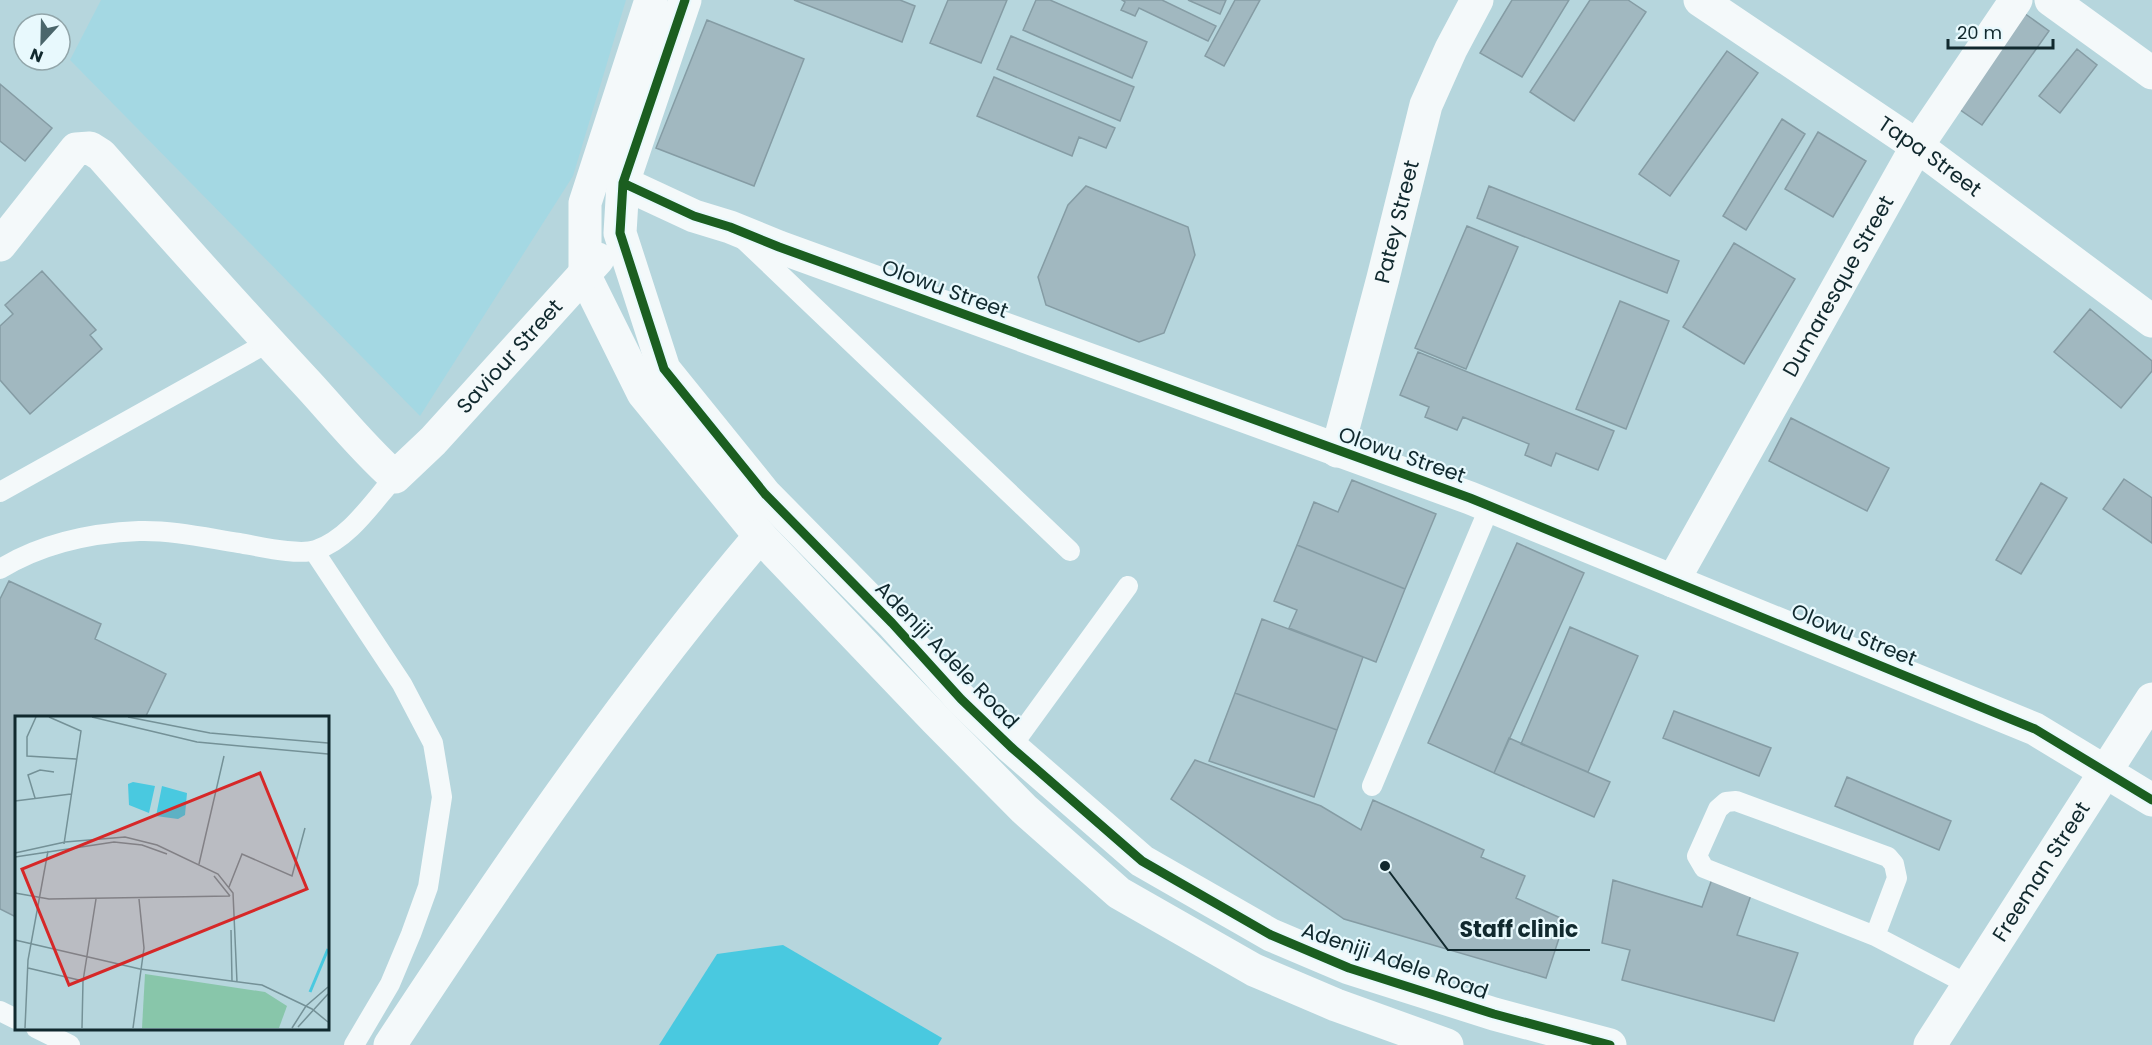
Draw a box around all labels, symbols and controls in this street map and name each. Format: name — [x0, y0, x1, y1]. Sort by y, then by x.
north arrow — [12, 12, 72, 72]
scale bar — [1948, 12, 2053, 50]
text: 20 m — [1957, 20, 2002, 45]
text: N — [27, 43, 46, 68]
street label: Tapa Street — [1873, 109, 1988, 203]
street label: Patey Street — [1367, 157, 1426, 286]
street label: Dumaresque Street — [1775, 190, 1900, 382]
street label: Olowu Street — [878, 252, 1013, 325]
street label: Saviour Street — [450, 293, 569, 420]
street label: Olowu Street — [1335, 419, 1470, 490]
street label: Adeniji Adele Road — [869, 574, 1026, 735]
street label: Olowu Street — [1787, 596, 1921, 673]
inset map — [15, 716, 328, 1030]
street label: Freeman Street — [1985, 796, 2096, 947]
callout: Staff clinic — [1448, 910, 1590, 950]
text: Staff clinic — [1460, 914, 1578, 945]
street label: Adeniji Adele Road — [1298, 915, 1492, 1006]

